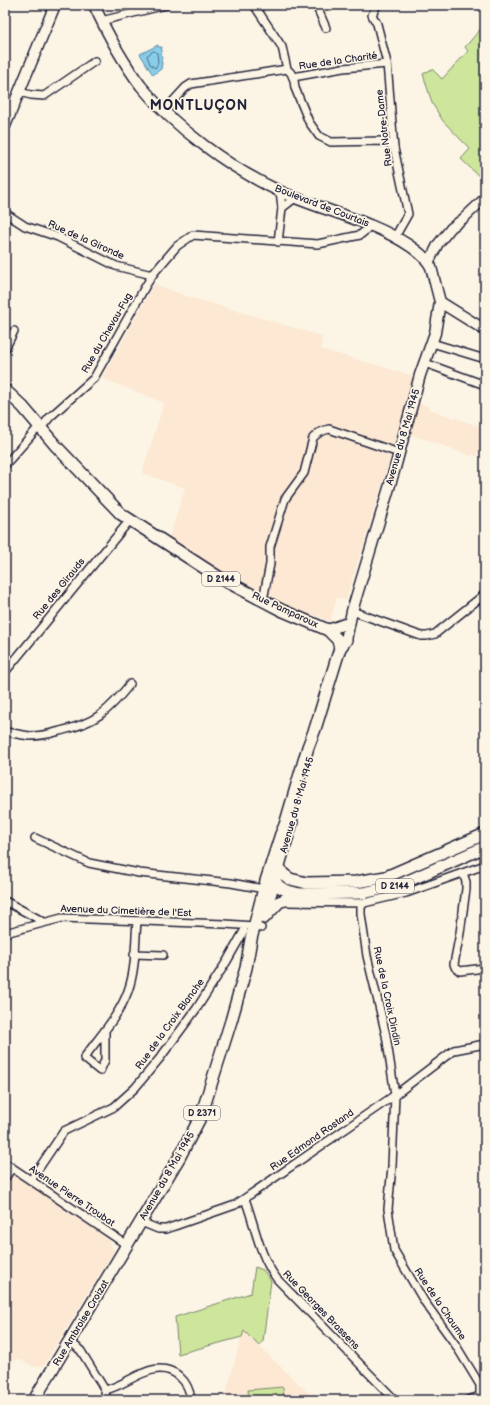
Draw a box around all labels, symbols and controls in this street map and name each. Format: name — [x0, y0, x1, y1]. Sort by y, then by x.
street label: Rue de la Charité — [298, 50, 378, 72]
street label: Rue Notre-Dame — [373, 89, 395, 167]
district label: MONTLUÇON — [150, 97, 248, 114]
street label: Boulevard de Courtais — [273, 182, 371, 230]
street label: Rue de la Gironde — [46, 218, 126, 262]
street label: Rue du Chevau-Fug — [79, 291, 135, 375]
street label: Avenue du 8 Mai 1945 — [384, 387, 423, 487]
street label: Rue des Girauds — [30, 556, 88, 622]
road number: D 2144 — [202, 572, 240, 586]
street label: Rue Pamparoux — [250, 589, 320, 631]
street label: Avenue du 8 Mai 1945 — [278, 755, 317, 855]
road number: D 2144 — [376, 879, 414, 893]
street label: Avenue du Cimetière de l'Est — [60, 903, 192, 919]
street label: Rue de la Croix Dindin — [371, 945, 403, 1047]
street label: Rue de la Croix Blanche — [133, 976, 207, 1072]
road number: D 2371 — [184, 1106, 220, 1120]
street label: Rue Edmond Rostand — [268, 1106, 356, 1173]
street label: Avenue du 8 Mai 1945 — [137, 1130, 197, 1222]
street label: Avenue Pierre Troubat — [27, 1163, 117, 1229]
street label: Rue de la Chaume — [411, 1266, 469, 1342]
street label: Rue Georges Brassens — [280, 1268, 362, 1352]
street label: Rue Ambroise Croizat — [51, 1278, 111, 1368]

